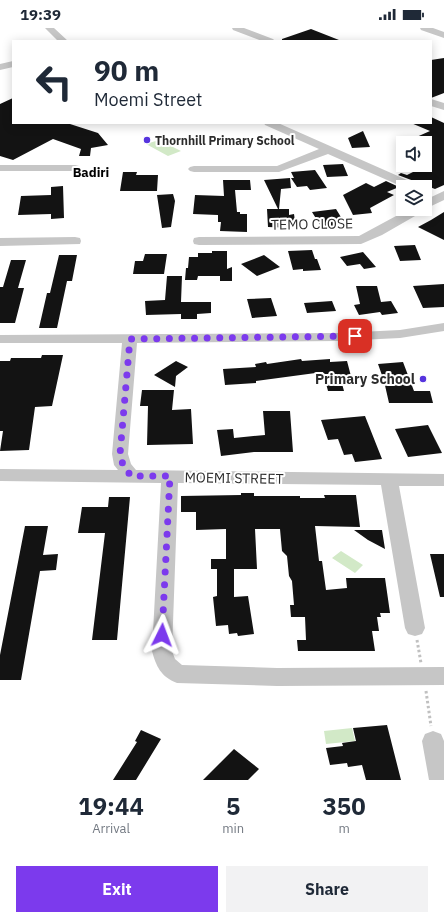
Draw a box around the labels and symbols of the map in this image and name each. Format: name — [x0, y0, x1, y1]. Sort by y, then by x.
place label: Thornhill Primary School — [155, 133, 295, 148]
marker: Thornhill Primary School — [142, 135, 152, 145]
district label: Badiri — [73, 164, 109, 181]
street label: TEMO CLOSE — [271, 214, 353, 234]
pin — [338, 319, 372, 353]
place label: Primary School — [315, 370, 415, 388]
marker: Primary School — [418, 374, 428, 384]
street label: MOEMI STREET — [184, 468, 284, 488]
position arrow — [141, 614, 183, 656]

